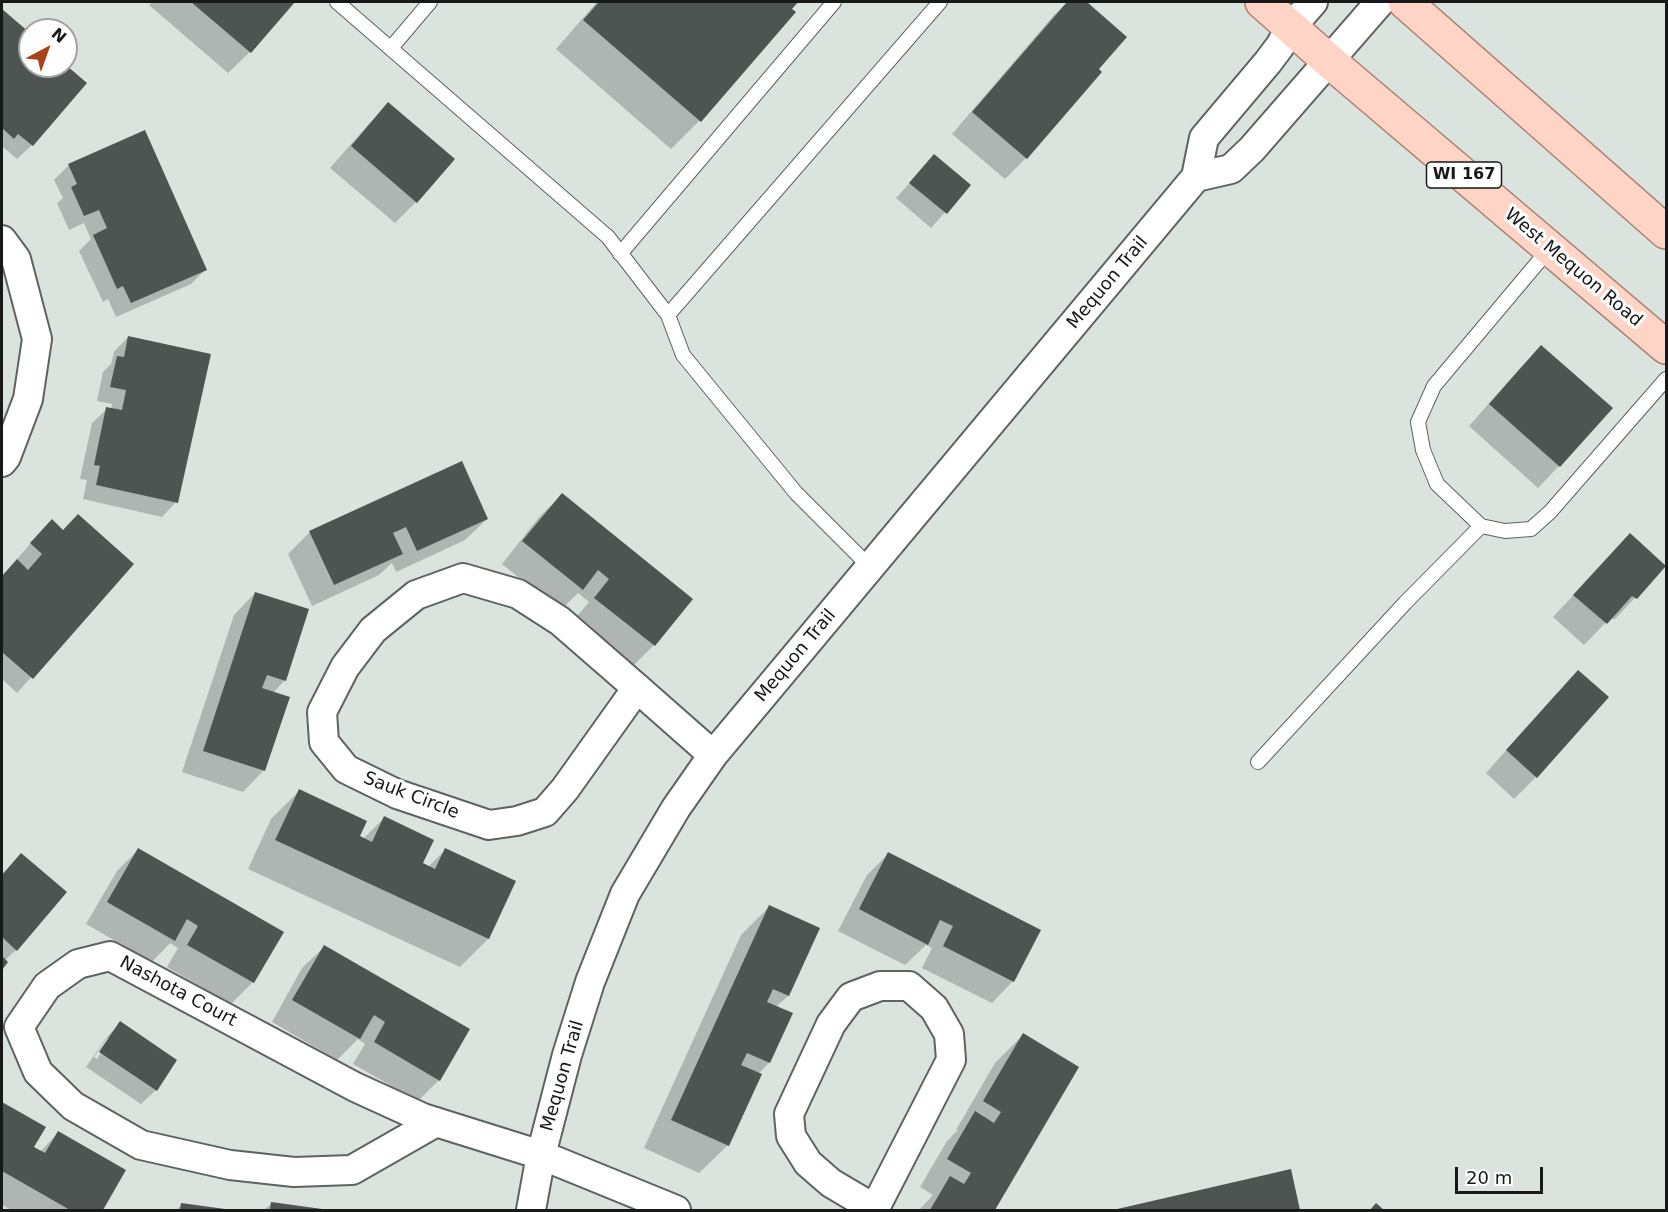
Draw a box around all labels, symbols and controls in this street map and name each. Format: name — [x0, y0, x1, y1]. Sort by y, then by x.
north arrow — [18, 18, 78, 78]
text: N — [48, 24, 70, 47]
road number: WI 167 — [1426, 162, 1502, 188]
street label: West Mequon Road — [1500, 204, 1646, 332]
street label: Mequon Trail — [1063, 232, 1153, 334]
street label: Mequon Trail — [751, 605, 841, 707]
street label: Sauk Circle — [360, 768, 462, 824]
street label: Nashota Court — [116, 952, 240, 1032]
street label: Mequon Trail — [537, 1018, 589, 1134]
scale bar — [1458, 1155, 1546, 1193]
text: 20 m — [1466, 1167, 1512, 1188]

